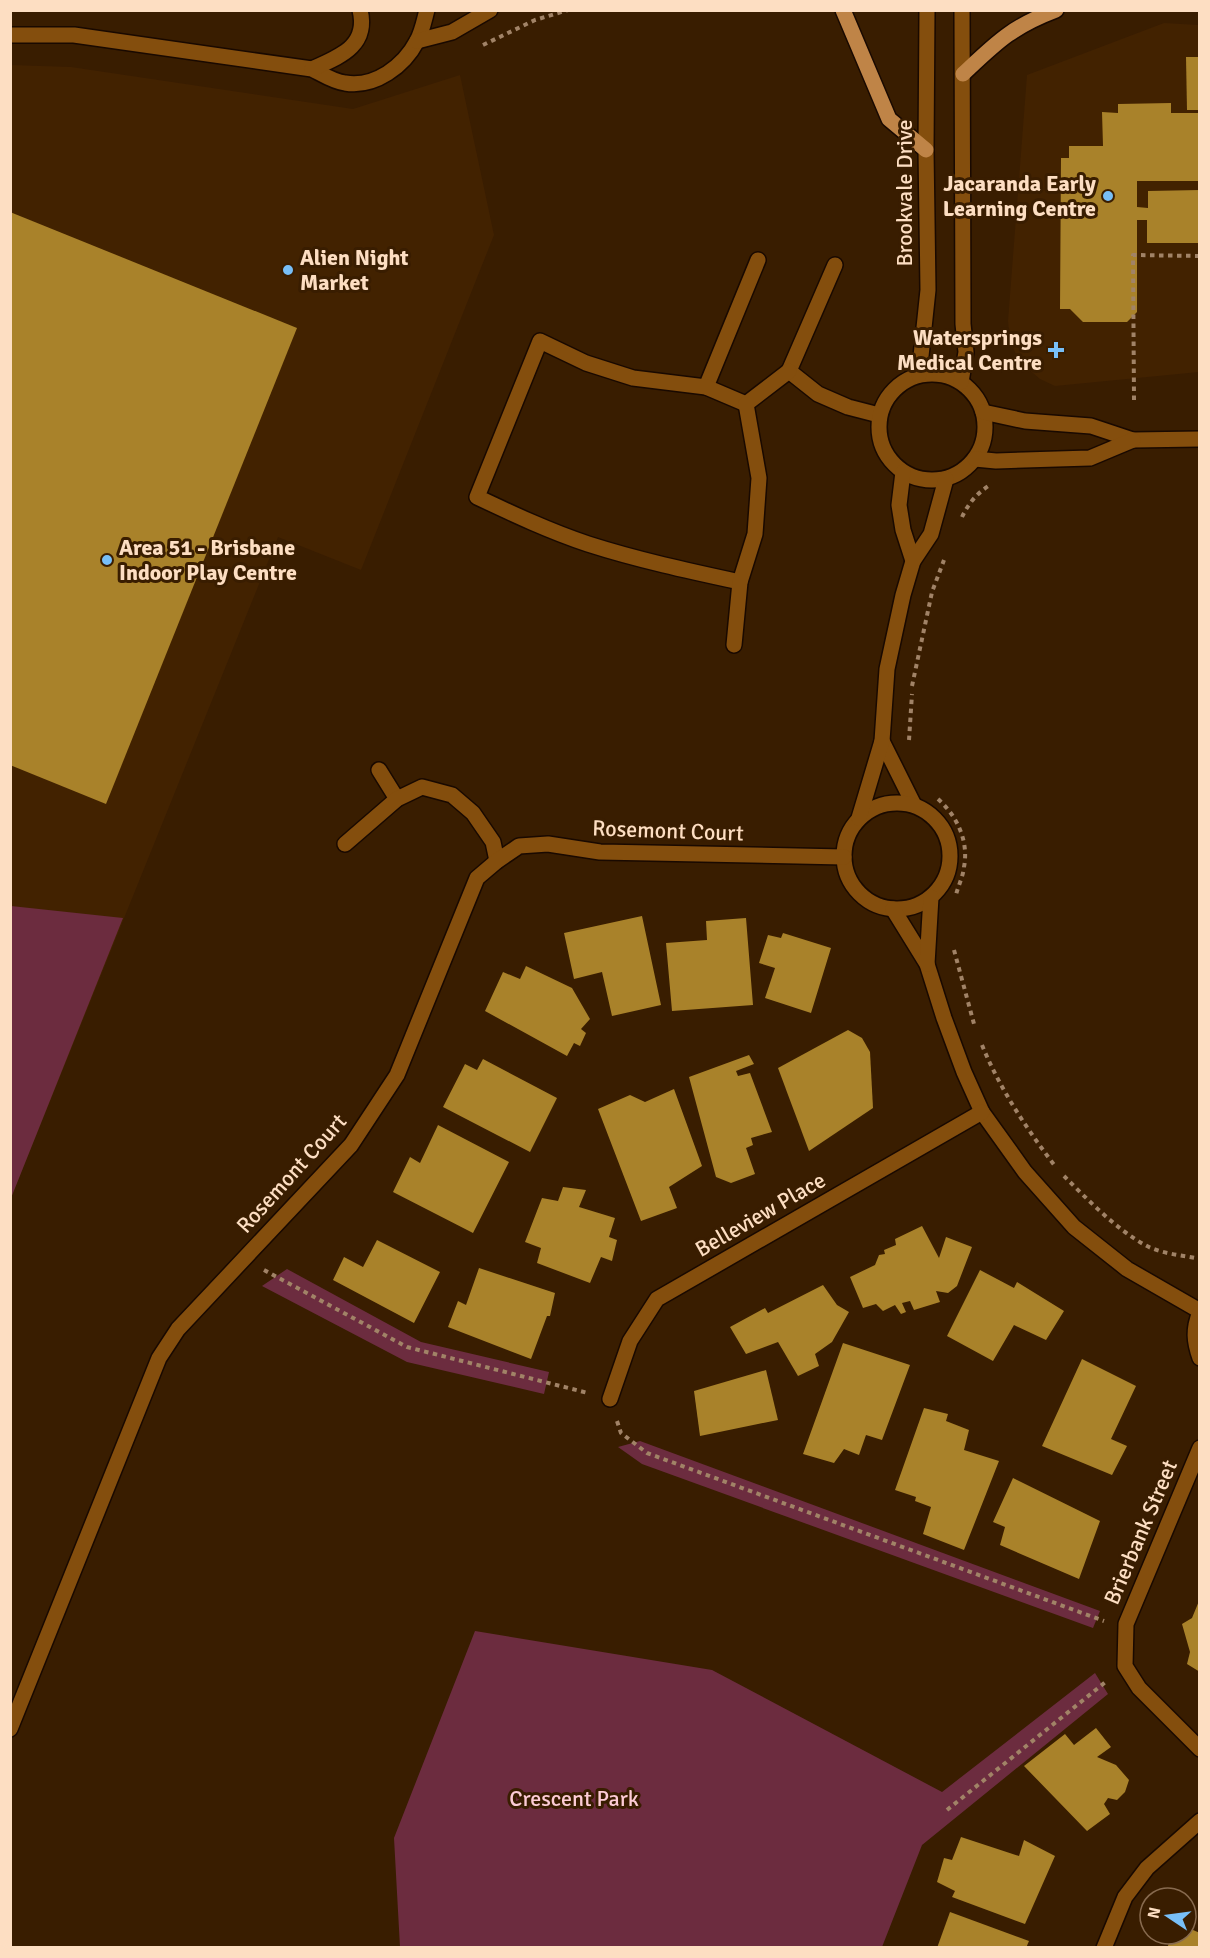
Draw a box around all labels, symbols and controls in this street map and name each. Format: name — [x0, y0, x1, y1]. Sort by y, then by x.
street label: Brookvale Drive — [891, 120, 918, 267]
place label: Jacaranda Early Learning Centre — [943, 170, 1096, 222]
marker: Jacaranda Early Learning Centre — [1101, 189, 1115, 203]
place label: Alien Night Market — [300, 244, 409, 296]
marker: Alien Night Market — [281, 263, 295, 277]
place label: Watersprings Medical Centre — [897, 324, 1042, 376]
marker: Watersprings Medical Centre — [1047, 341, 1065, 359]
place label: Area 51 - Brisbane Indoor Play Centre — [119, 534, 297, 586]
marker: Area 51 - Brisbane Indoor Play Centre — [100, 553, 114, 567]
street label: Rosemont Court — [592, 814, 744, 847]
street label: Rosemont Court — [231, 1108, 352, 1239]
street label: Belleview Place — [690, 1166, 830, 1263]
street label: Brierbank Street — [1098, 1456, 1183, 1609]
park label: Crescent Park — [509, 1785, 639, 1812]
north arrow — [1138, 1886, 1198, 1946]
text: N — [1143, 1905, 1165, 1921]

